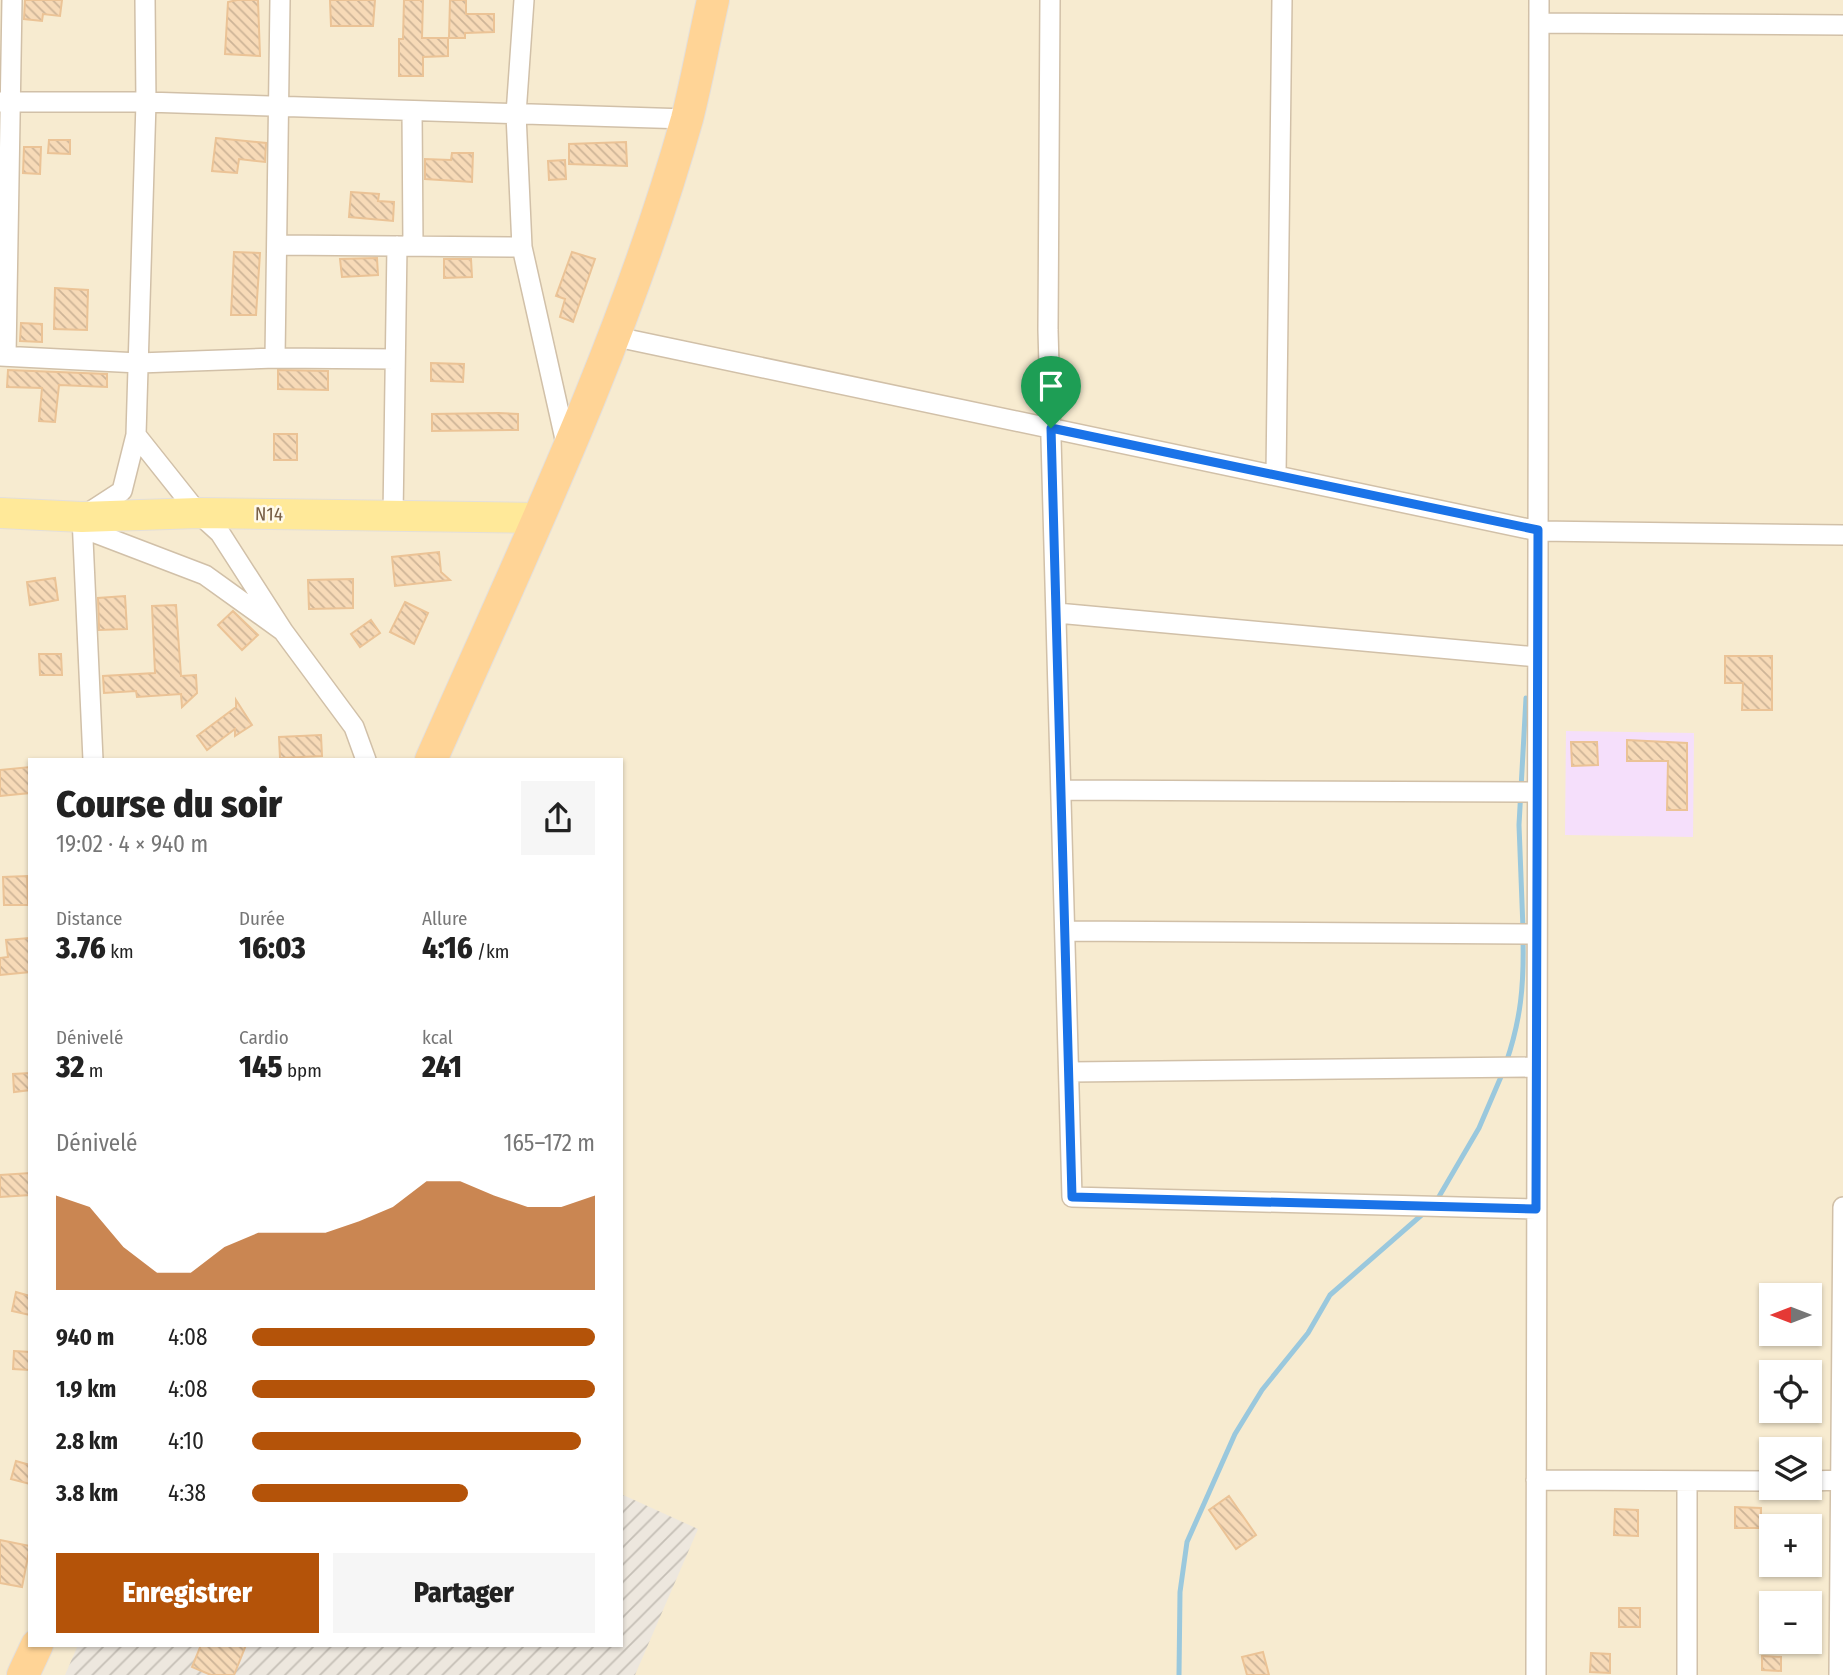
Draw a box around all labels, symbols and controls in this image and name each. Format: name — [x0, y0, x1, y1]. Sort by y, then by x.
pin — [1021, 356, 1081, 428]
icon: arrive — [1032, 367, 1070, 405]
street label: N14 — [255, 502, 283, 526]
text: Course du soir — [56, 781, 282, 827]
button: share — [521, 781, 595, 855]
text: 19:02 · 4 × 940 m — [56, 830, 208, 858]
text: Distance — [56, 907, 123, 930]
text: Durée — [239, 907, 285, 930]
text: Allure — [422, 907, 467, 930]
text: 3.76 — [56, 930, 106, 966]
text: 16:03 — [239, 930, 306, 966]
text: 4:16 — [422, 930, 473, 966]
text: km — [106, 940, 134, 963]
text: /km — [473, 940, 509, 963]
text: Dénivelé — [56, 1026, 123, 1049]
text: Cardio — [239, 1026, 289, 1049]
text: kcal — [422, 1026, 453, 1049]
text: 32 — [56, 1049, 84, 1085]
text: 145 — [239, 1049, 282, 1085]
text: 241 — [422, 1049, 462, 1085]
text: m — [84, 1059, 103, 1082]
text: bpm — [282, 1059, 322, 1082]
text: Dénivelé — [56, 1129, 137, 1157]
text: 165–172 m — [504, 1129, 595, 1157]
north arrow — [1759, 1283, 1822, 1346]
map controls — [1759, 1283, 1822, 1654]
text: 940 m — [56, 1323, 114, 1351]
text: 4:08 — [168, 1323, 208, 1351]
button: locate — [1759, 1360, 1822, 1423]
text: 1.9 km — [56, 1375, 116, 1403]
text: 4:08 — [168, 1375, 208, 1403]
text: 2.8 km — [56, 1427, 118, 1455]
text: 4:10 — [168, 1427, 204, 1455]
button: layers — [1759, 1437, 1822, 1500]
text: 3.8 km — [56, 1479, 118, 1507]
text: 4:38 — [168, 1479, 206, 1507]
button: + — [1759, 1514, 1822, 1577]
button: Enregistrer — [56, 1553, 319, 1633]
button: Partager — [333, 1553, 595, 1633]
button: − — [1759, 1591, 1822, 1654]

